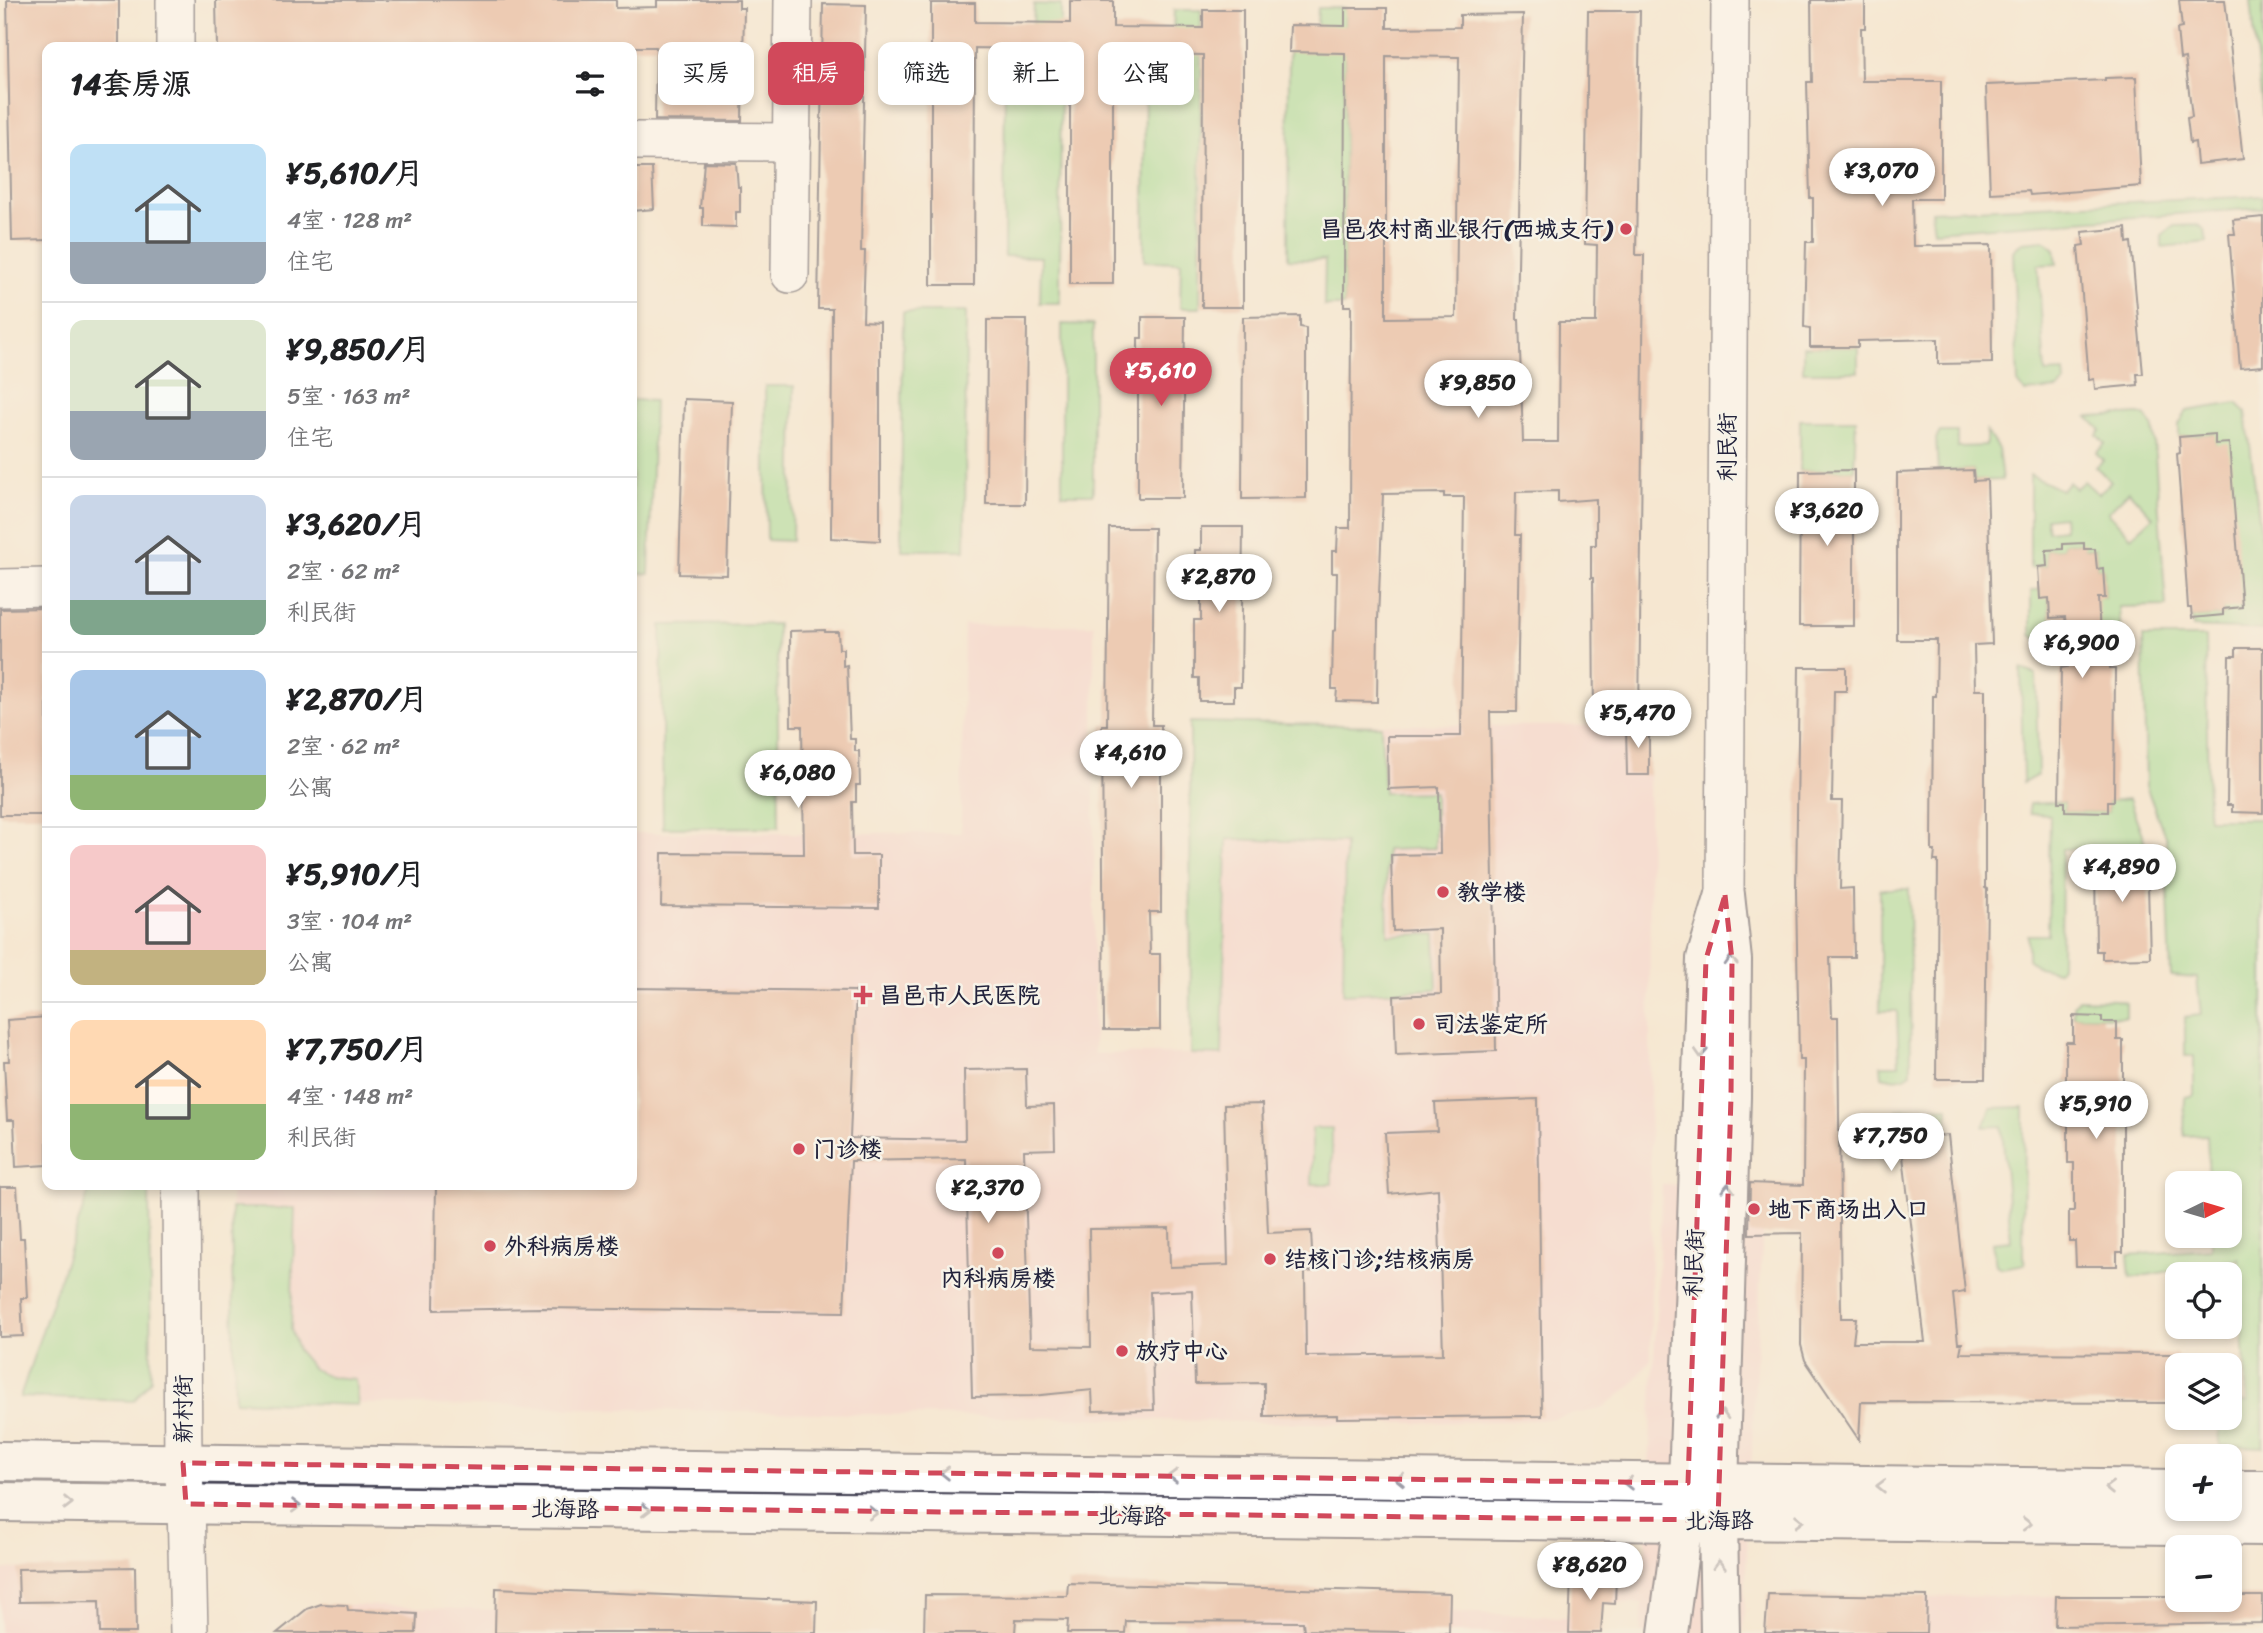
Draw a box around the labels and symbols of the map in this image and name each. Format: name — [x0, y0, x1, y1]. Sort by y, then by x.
pin: ¥3,070 — [1825, 148, 1939, 208]
place label: 昌邑农村商业银行(西城支行) — [1320, 209, 1614, 250]
marker: 昌邑农村商业银行(西城支行) — [1618, 221, 1634, 237]
pin: ¥5,610 — [1104, 348, 1218, 408]
pin: ¥9,850 — [1421, 360, 1535, 420]
street label: 利民街 — [1707, 413, 1748, 482]
pin: ¥3,620 — [1770, 489, 1884, 548]
pin: ¥2,870 — [1162, 554, 1276, 614]
pin: ¥6,900 — [2025, 620, 2139, 680]
pin: ¥5,470 — [1581, 690, 1695, 750]
pin: ¥4,610 — [1074, 730, 1188, 790]
pin: ¥6,080 — [741, 750, 855, 810]
pin: ¥4,890 — [2065, 844, 2179, 904]
place label: 教学楼 — [1457, 872, 1526, 913]
marker: 教学楼 — [1435, 884, 1451, 900]
one-way arrow — [1724, 955, 1739, 966]
place label: 昌邑市人民医院 — [879, 975, 1040, 1016]
marker: 昌邑市人民医院 — [853, 985, 873, 1005]
place label: 司法鉴定所 — [1433, 1004, 1548, 1045]
marker: 司法鉴定所 — [1411, 1016, 1427, 1032]
one-way arrow — [1694, 1048, 1709, 1059]
pin: ¥5,910 — [2039, 1082, 2153, 1141]
pin: ¥7,750 — [1834, 1114, 1948, 1173]
place label: 门诊楼 — [813, 1129, 882, 1170]
marker: 门诊楼 — [791, 1141, 807, 1157]
pin: ¥2,370 — [931, 1166, 1045, 1225]
north arrow — [2165, 1171, 2242, 1248]
one-way arrow — [1721, 1182, 1736, 1193]
place label: 地下商场出入口 — [1768, 1189, 1929, 1230]
marker: 地下商场出入口 — [1746, 1201, 1762, 1217]
place label: 外科病房楼 — [504, 1226, 619, 1267]
street label: 利民街 — [1672, 1228, 1716, 1298]
marker: 外科病房楼 — [482, 1238, 498, 1254]
place label: 结核门诊;结核病房 — [1284, 1239, 1475, 1280]
marker: 内科病房楼 — [990, 1245, 1006, 1261]
marker: 结核门诊;结核病房 — [1262, 1251, 1278, 1267]
place label: 内科病房楼 — [941, 1258, 1056, 1299]
place label: 放疗中心 — [1136, 1331, 1228, 1372]
marker: 放疗中心 — [1114, 1343, 1130, 1359]
street label: 新村街 — [163, 1375, 204, 1444]
one-way arrow — [1715, 1410, 1730, 1421]
one-way arrow — [939, 1465, 950, 1481]
one-way arrow — [1167, 1469, 1178, 1484]
one-way arrow — [1394, 1472, 1405, 1487]
one-way arrow — [1622, 1475, 1633, 1490]
one-way arrow — [1876, 1478, 1887, 1493]
one-way arrow — [2103, 1480, 2114, 1496]
street label: 北海路 — [530, 1488, 600, 1530]
one-way arrow — [63, 1495, 74, 1511]
street label: 北海路 — [1097, 1495, 1167, 1537]
one-way arrow — [290, 1498, 301, 1513]
street label: 北海路 — [1684, 1500, 1754, 1542]
one-way arrow — [641, 1502, 651, 1518]
one-way arrow — [868, 1505, 879, 1520]
one-way arrow — [1795, 1513, 1805, 1529]
one-way arrow — [2022, 1516, 2033, 1531]
pin: ¥8,620 — [1533, 1542, 1647, 1602]
one-way arrow — [1711, 1559, 1727, 1570]

